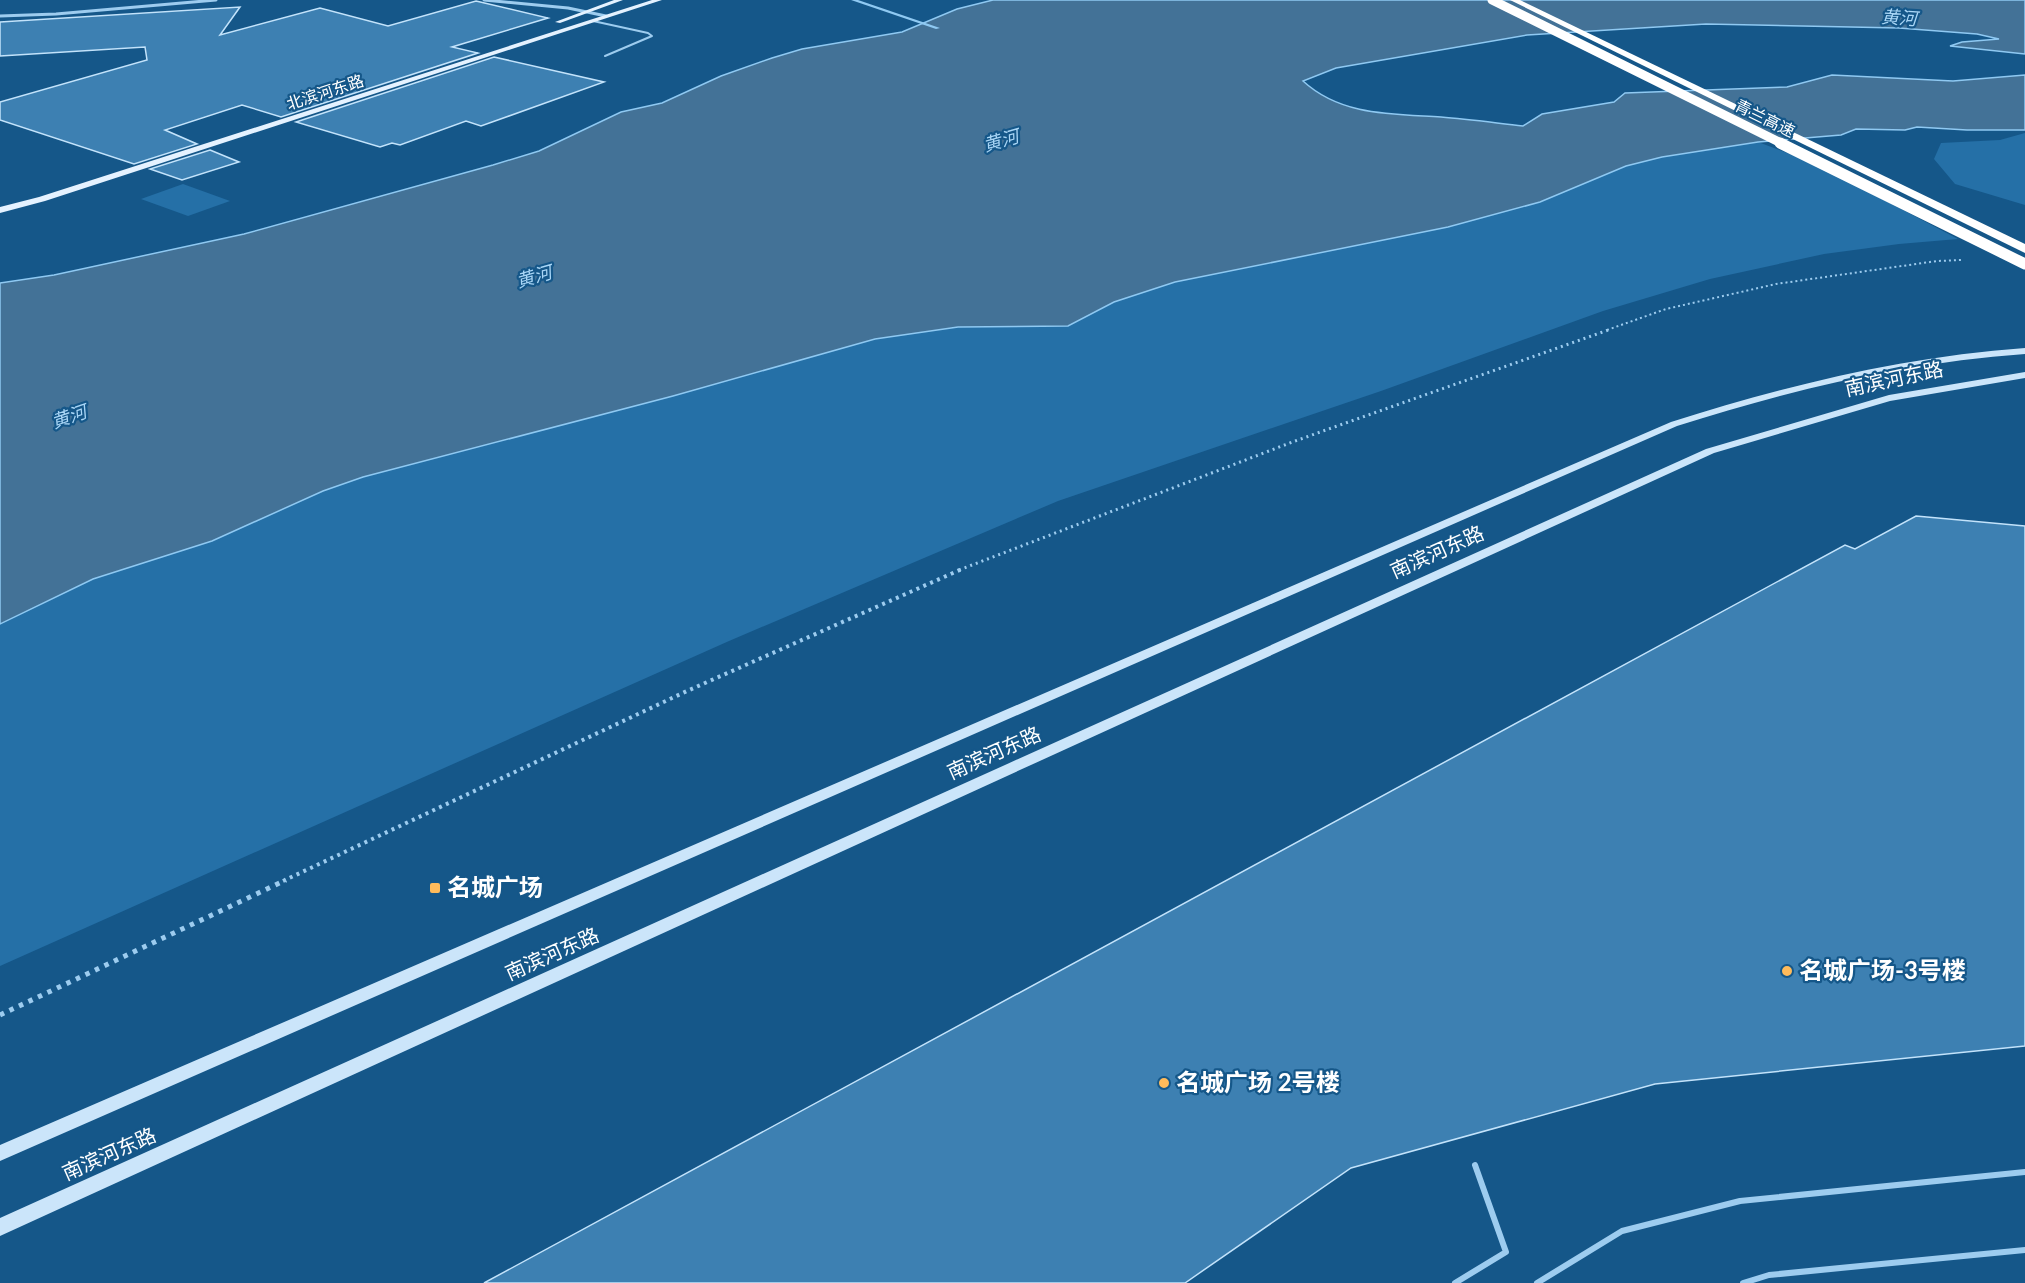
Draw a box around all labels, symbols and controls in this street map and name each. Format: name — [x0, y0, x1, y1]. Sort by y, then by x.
water label: 黄河 — [1880, 5, 1921, 29]
street label: 北滨河东路 — [284, 70, 366, 113]
street label: 青兰高速 — [1732, 95, 1798, 140]
water label: 黄河 — [980, 124, 1024, 156]
water label: 黄河 — [513, 260, 557, 292]
street label: 南滨河东路 — [1842, 356, 1945, 400]
water label: 黄河 — [48, 399, 92, 432]
street label: 南滨河东路 — [1386, 520, 1487, 582]
street label: 南滨河东路 — [943, 721, 1044, 783]
place label: 名城广场 — [447, 872, 543, 901]
marker: 名城广场 — [428, 881, 442, 895]
street label: 南滨河东路 — [501, 922, 602, 984]
place label: 名城广场-3号楼 — [1799, 955, 1966, 984]
marker: 名城广场-3号楼 — [1780, 964, 1794, 978]
place label: 名城广场 2号楼 — [1176, 1067, 1340, 1096]
marker: 名城广场 2号楼 — [1157, 1076, 1171, 1090]
street label: 南滨河东路 — [58, 1122, 159, 1184]

